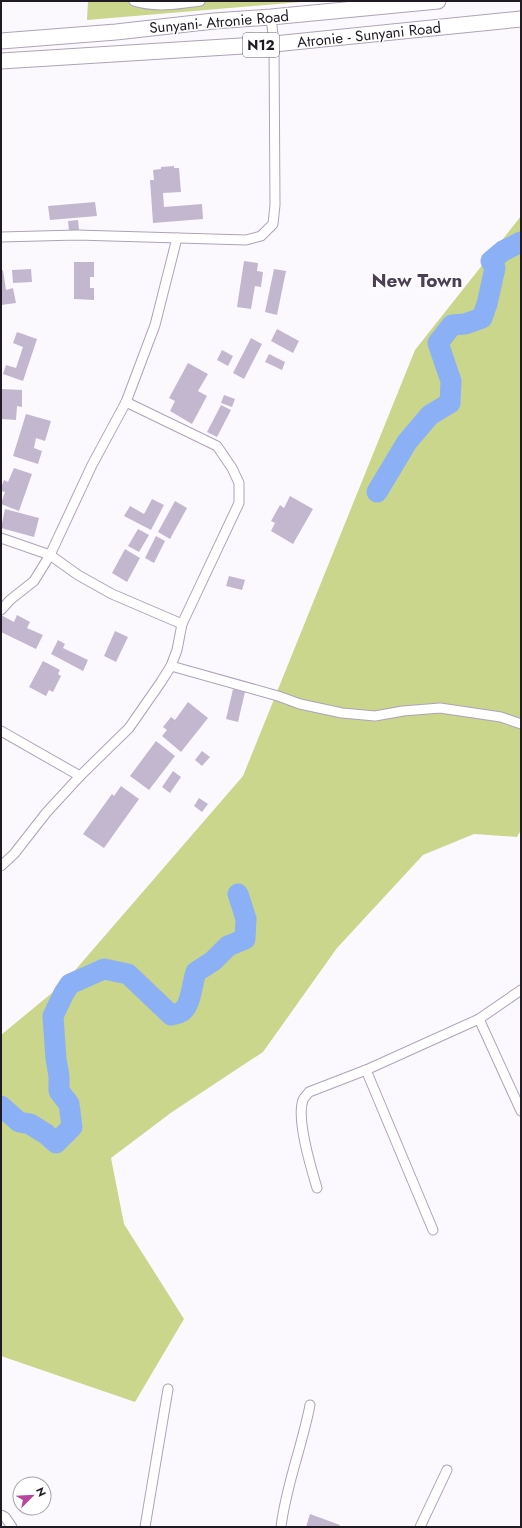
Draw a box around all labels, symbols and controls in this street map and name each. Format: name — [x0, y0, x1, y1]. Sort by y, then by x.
street label: Sunyani- Atronie Road — [148, 5, 290, 39]
street label: Atronie - Sunyani Road — [296, 17, 442, 53]
road number: N12 — [243, 33, 279, 57]
district label: New Town — [372, 267, 462, 294]
north arrow — [12, 1476, 52, 1516]
text: N — [32, 1485, 50, 1499]

